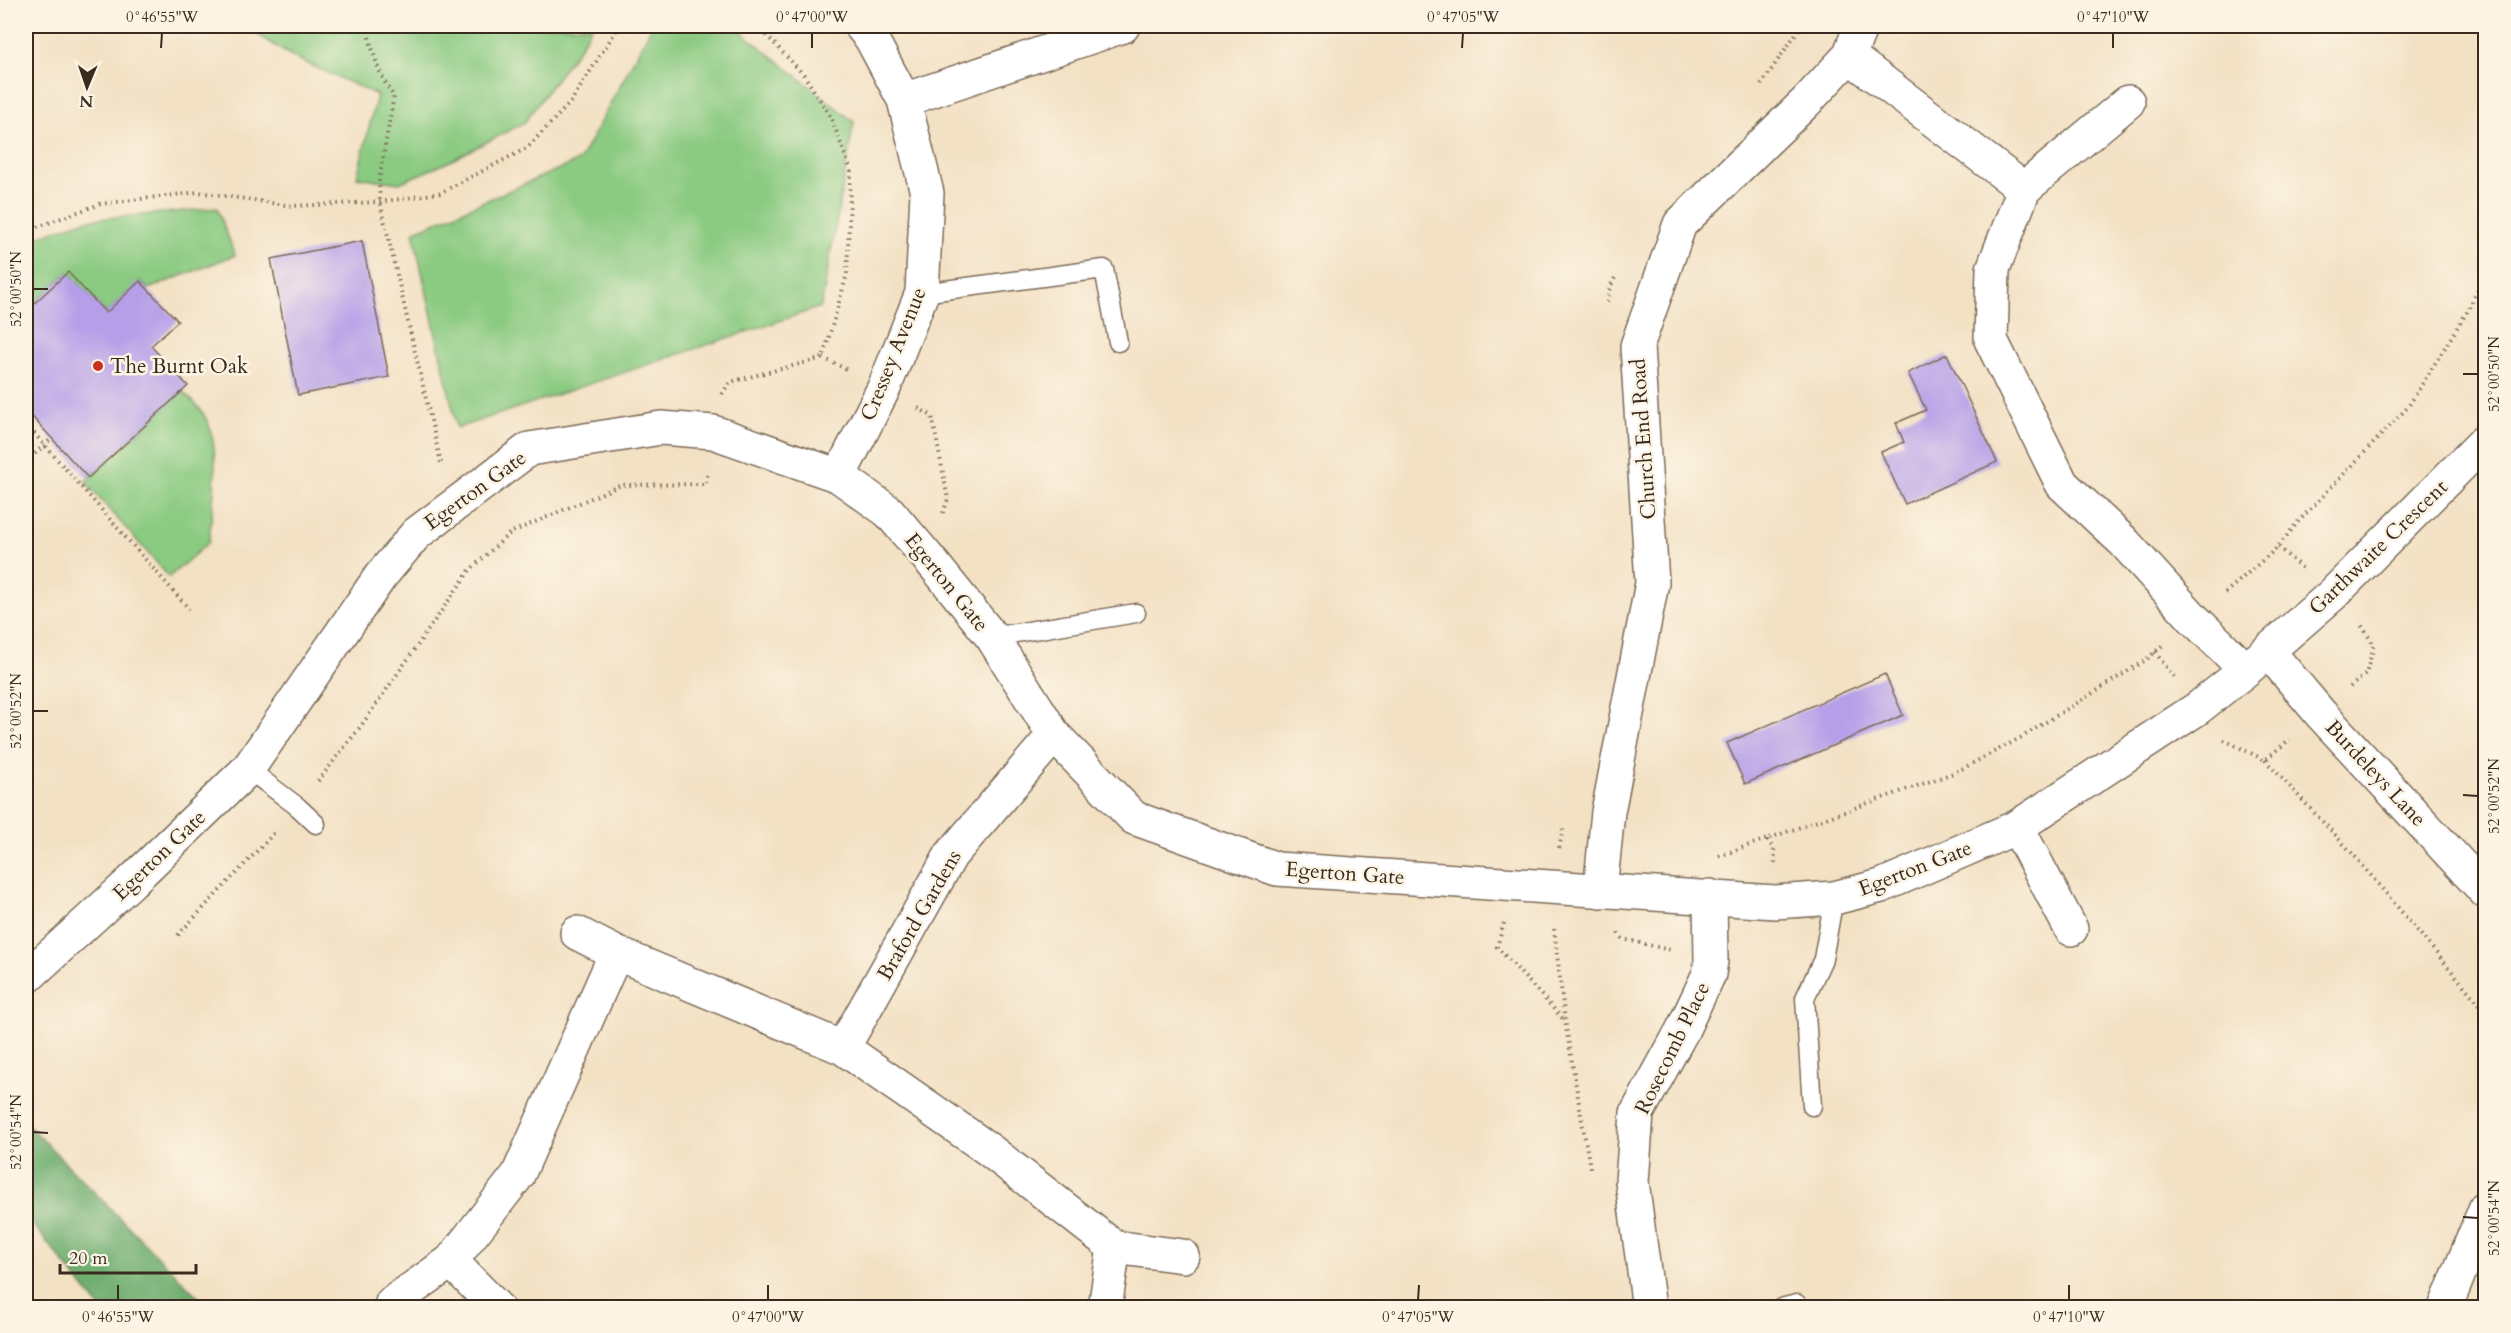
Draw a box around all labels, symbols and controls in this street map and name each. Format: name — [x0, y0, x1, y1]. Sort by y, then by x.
text: 0°46'55"W — [126, 7, 199, 27]
text: 0°47'00"W — [776, 7, 849, 27]
text: 0°47'05"W — [1427, 7, 1500, 27]
text: 0°47'10"W — [2077, 7, 2150, 27]
north arrow — [57, 57, 117, 117]
text: N — [79, 90, 94, 112]
text: 52°00'50"N — [6, 251, 26, 327]
street label: Cressey Avenue — [853, 283, 933, 425]
text: 52°00'50"N — [2484, 336, 2504, 412]
place label: The Burnt Oak — [110, 352, 249, 381]
street label: Church End Road — [1623, 357, 1664, 520]
marker: The Burnt Oak — [91, 359, 105, 373]
street label: Egerton Gate — [418, 444, 532, 537]
street label: Garthwaite Crescent — [2302, 473, 2455, 621]
street label: Egerton Gate — [898, 527, 995, 638]
text: 52°00'52"N — [6, 673, 26, 749]
street label: Burdeleys Lane — [2319, 714, 2433, 833]
text: 52°00'52"N — [2484, 758, 2504, 834]
street label: Egerton Gate — [106, 803, 212, 907]
street label: Egerton Gate — [1854, 834, 1976, 903]
street label: Braford Gardens — [870, 845, 969, 986]
street label: Egerton Gate — [1284, 855, 1406, 892]
street label: Rosecomb Place — [1628, 977, 1717, 1119]
text: 52°00'54"N — [6, 1094, 26, 1170]
text: 52°00'54"N — [2484, 1180, 2504, 1256]
scale bar — [60, 1237, 196, 1275]
text: 20 m — [69, 1246, 108, 1271]
text: 0°46'55"W — [82, 1307, 155, 1327]
text: 0°47'00"W — [732, 1307, 805, 1327]
text: 0°47'05"W — [1382, 1307, 1455, 1327]
text: 0°47'10"W — [2033, 1307, 2106, 1327]

